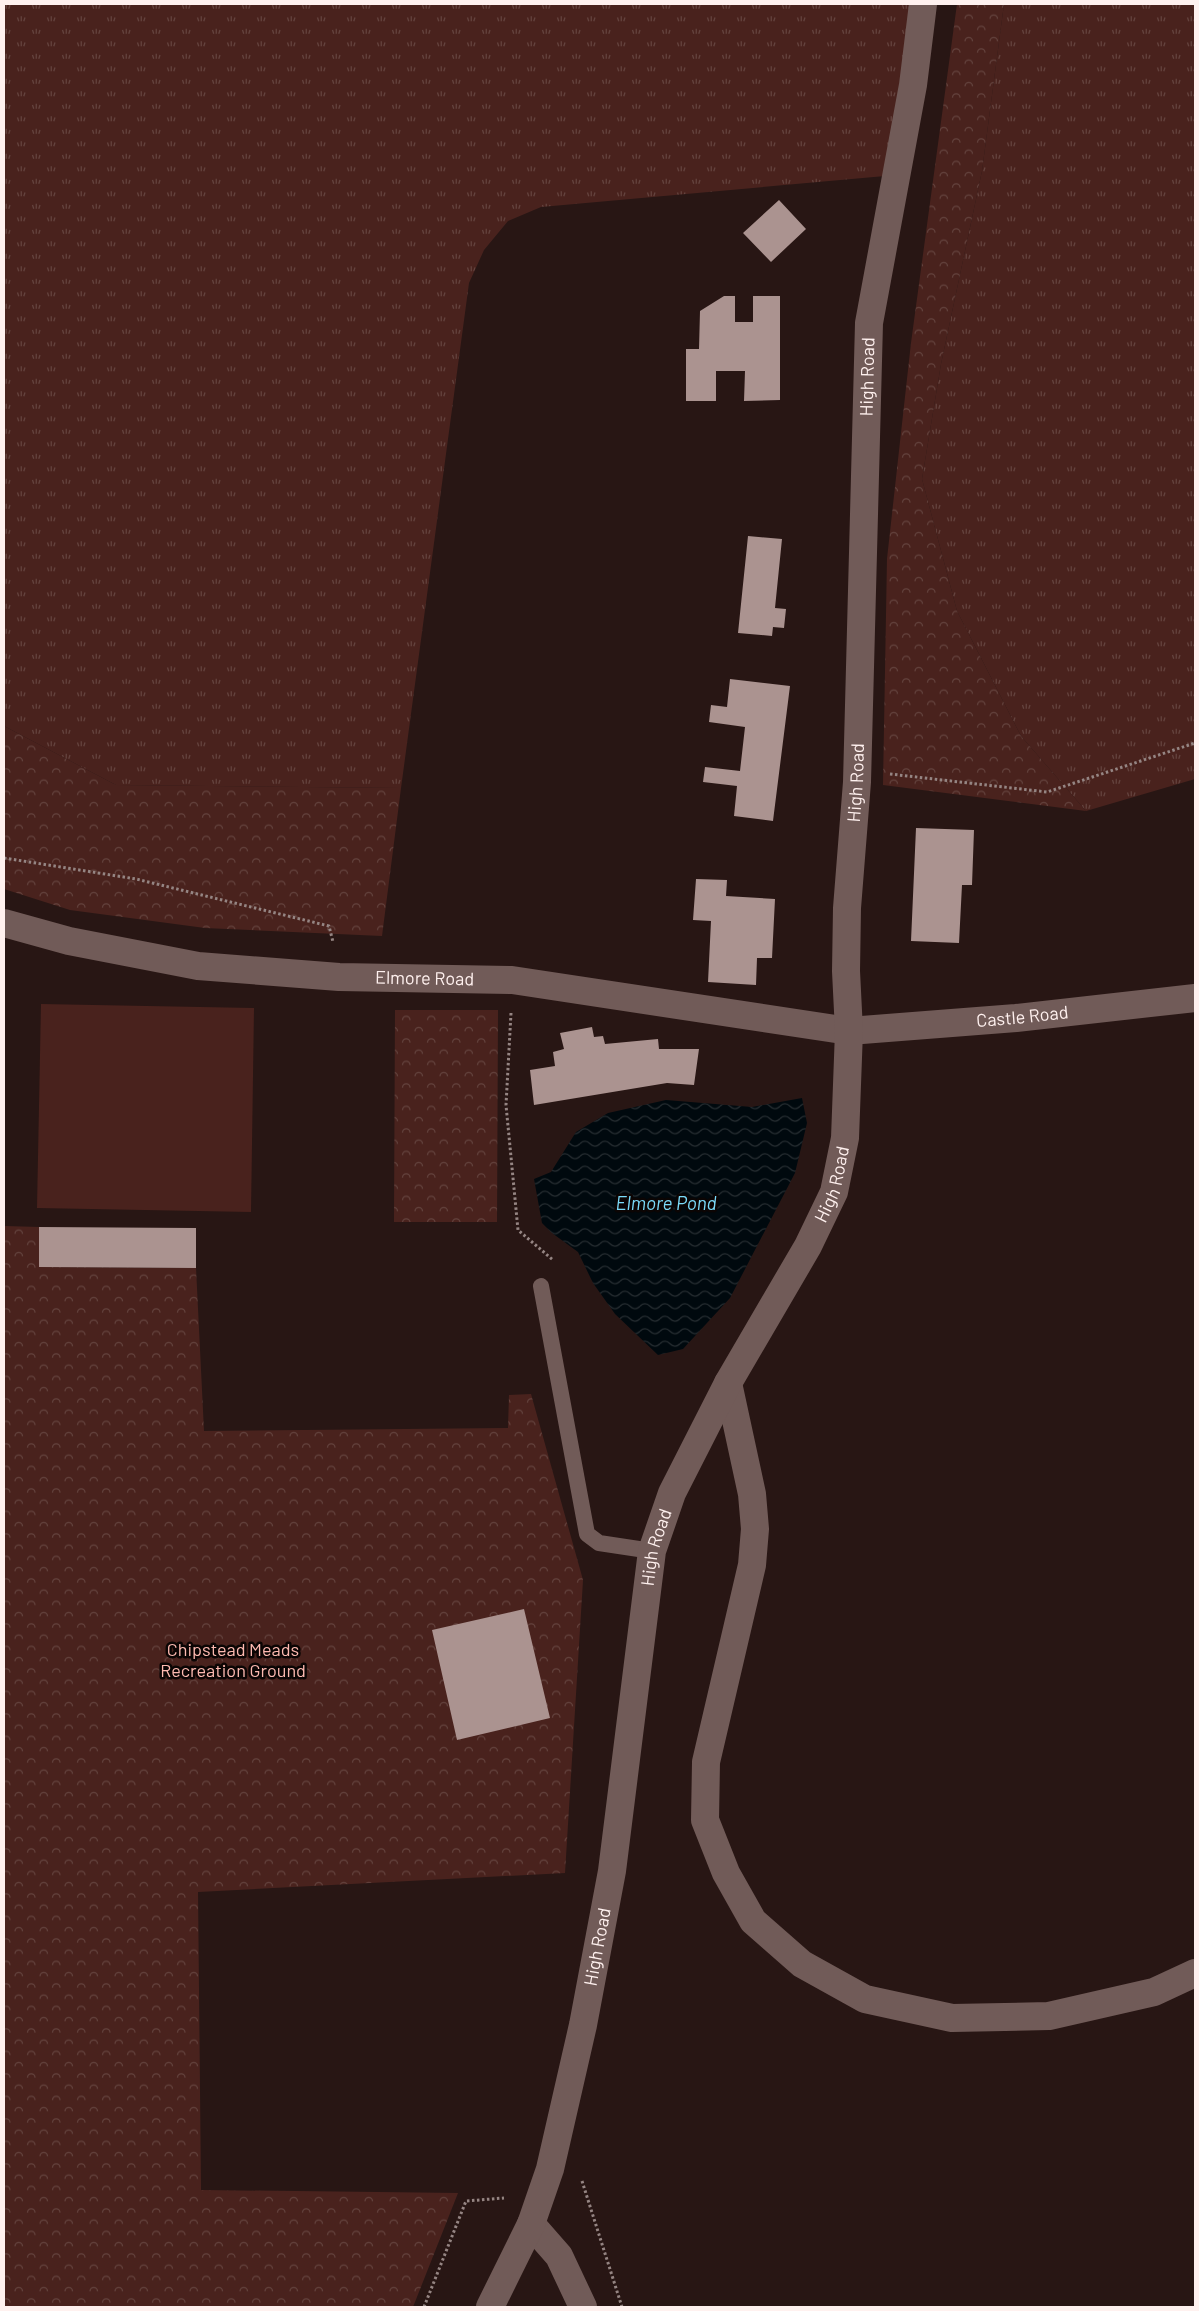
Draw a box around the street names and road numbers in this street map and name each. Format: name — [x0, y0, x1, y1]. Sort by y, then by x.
street label: High Road — [855, 337, 879, 417]
street label: High Road — [842, 743, 868, 823]
street label: Elmore Road — [375, 966, 474, 989]
street label: Castle Road — [975, 1000, 1069, 1031]
street label: High Road — [809, 1144, 853, 1226]
street label: High Road — [636, 1506, 676, 1587]
street label: High Road — [579, 1906, 615, 1988]

